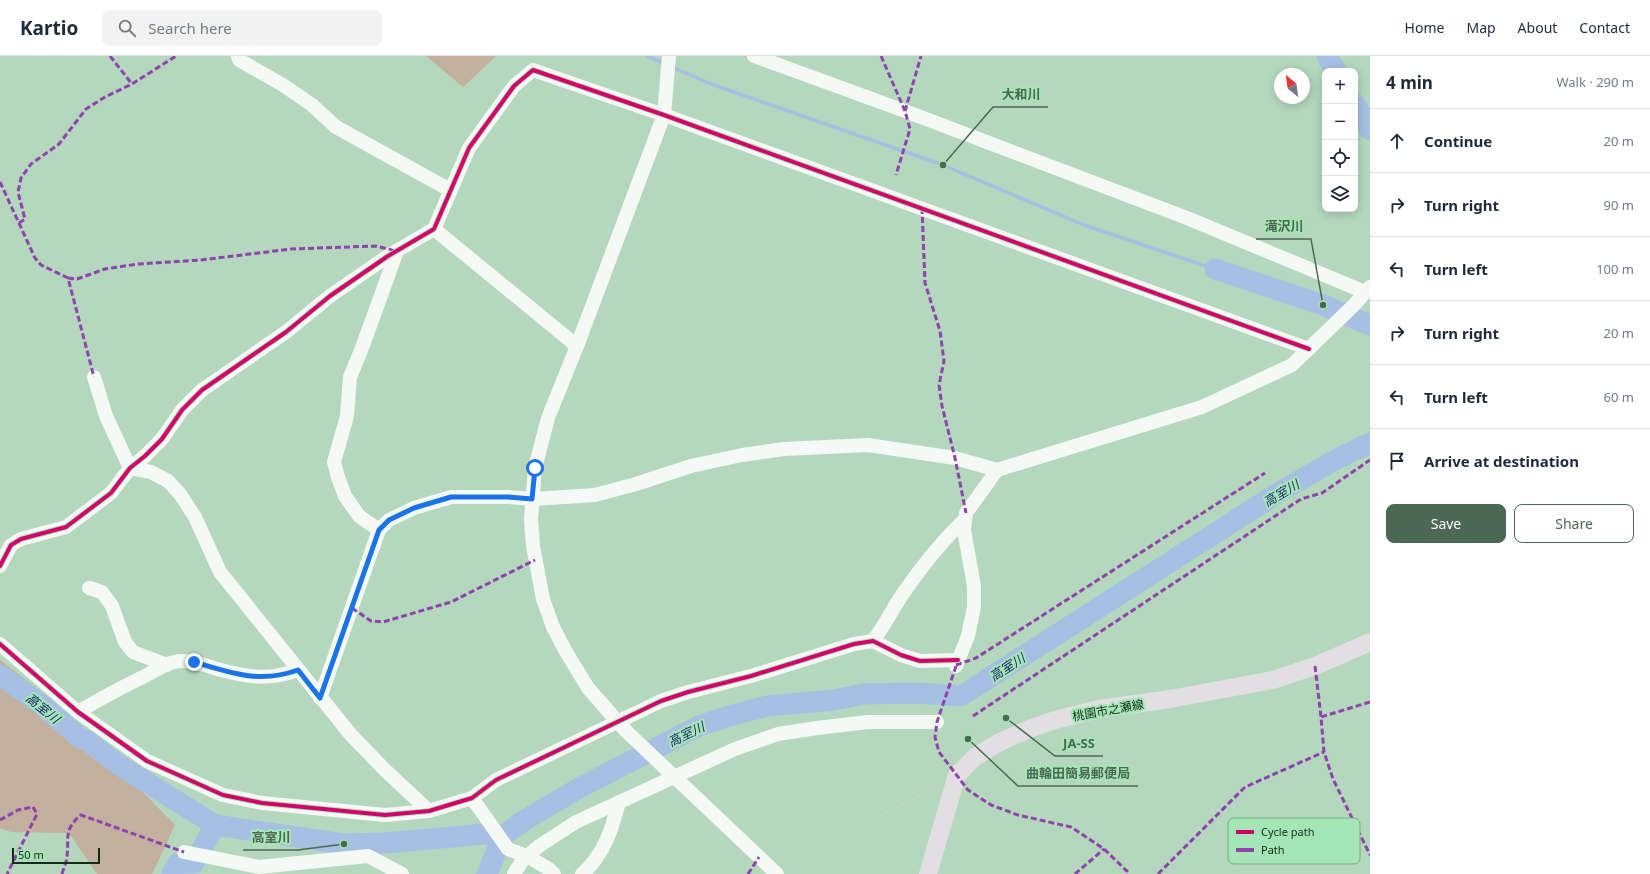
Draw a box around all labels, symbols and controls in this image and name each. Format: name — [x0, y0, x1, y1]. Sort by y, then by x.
search box — [102, 10, 382, 46]
text: Kartio — [20, 15, 78, 41]
icon: search — [116, 17, 138, 39]
text: Search here — [148, 18, 232, 38]
text: Home — [1405, 18, 1444, 37]
text: Map — [1466, 18, 1496, 37]
text: About — [1518, 18, 1557, 37]
text: Contact — [1579, 18, 1630, 37]
north arrow — [1274, 68, 1310, 104]
map controls — [1322, 68, 1358, 212]
button: + — [1322, 68, 1358, 104]
text: 4 min — [1386, 71, 1433, 94]
text: Walk · 290 m — [1556, 73, 1634, 91]
callout: 大和川 — [993, 82, 1048, 107]
text: 大和川 — [1001, 85, 1041, 103]
button: − — [1322, 104, 1358, 140]
icon: ahead — [1386, 130, 1408, 152]
text: Continue — [1424, 131, 1492, 151]
text: 20 m — [1604, 132, 1634, 150]
button: locate — [1322, 140, 1358, 176]
button: layers — [1322, 176, 1358, 212]
icon: right — [1386, 194, 1408, 216]
text: Turn right — [1424, 195, 1499, 215]
text: 90 m — [1604, 196, 1634, 214]
callout: 滝沢川 — [1256, 214, 1311, 239]
text: 滝沢川 — [1264, 217, 1304, 235]
icon: left — [1386, 258, 1408, 280]
text: Turn left — [1424, 259, 1488, 279]
text: 100 m — [1596, 260, 1634, 278]
icon: right — [1386, 322, 1408, 344]
text: Turn right — [1424, 323, 1499, 343]
text: 20 m — [1604, 324, 1634, 342]
icon: left — [1386, 386, 1408, 408]
text: Turn left — [1424, 387, 1488, 407]
text: 60 m — [1604, 388, 1634, 406]
icon: arrive — [1386, 450, 1408, 472]
text: Arrive at destination — [1424, 451, 1579, 471]
route start — [526, 459, 544, 477]
water label: 高室川 — [1260, 474, 1304, 511]
button: Save — [1386, 504, 1506, 543]
button: Share — [1514, 504, 1634, 543]
water label: 高室川 — [986, 648, 1030, 685]
route end — [185, 653, 203, 671]
water label: 高室川 — [22, 689, 65, 729]
street label: 桃園市之瀬線 — [1071, 695, 1145, 725]
water label: 高室川 — [665, 716, 709, 751]
callout: JA-SS — [1055, 731, 1103, 756]
text: JA-SS — [1062, 734, 1095, 752]
callout: 曲輪田簡易郵便局 — [1018, 761, 1138, 786]
text: 曲輪田簡易郵便局 — [1026, 764, 1130, 782]
legend — [1228, 818, 1360, 864]
text: Cycle path — [1261, 824, 1314, 839]
callout: 高室川 — [243, 825, 298, 850]
text: 高室川 — [251, 828, 291, 846]
text: Path — [1261, 842, 1285, 857]
scale bar — [12, 846, 100, 865]
text: 50 m — [18, 847, 44, 862]

